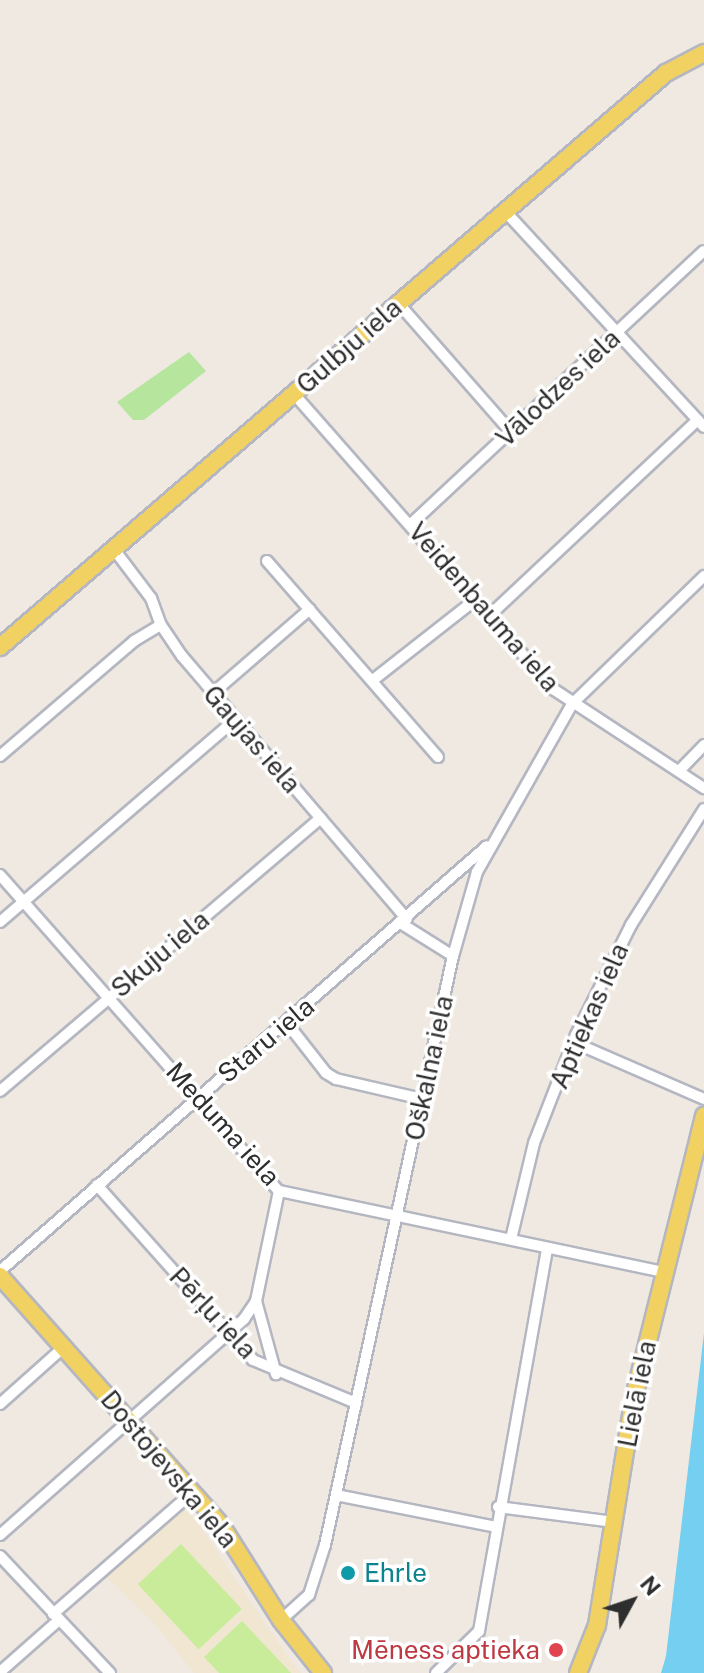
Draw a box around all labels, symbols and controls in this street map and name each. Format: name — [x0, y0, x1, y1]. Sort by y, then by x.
street label: Gulbju iela — [290, 292, 408, 400]
street label: Vālodzes iela — [490, 323, 626, 453]
street label: Veidenbauma iela — [402, 516, 566, 698]
street label: Gaujas iela — [197, 679, 307, 799]
street label: Skuju iela — [105, 904, 215, 1004]
street label: Aptiekas iela — [543, 938, 635, 1094]
street label: Staru iela — [211, 991, 321, 1089]
street label: Oškalna iela — [398, 993, 460, 1143]
street label: Meduma iela — [160, 1056, 286, 1192]
street label: Pērļu iela — [163, 1261, 263, 1365]
street label: Lielā iela — [611, 1338, 663, 1450]
street label: Dostojevska iela — [94, 1384, 244, 1554]
place label: Ehrle — [364, 1557, 427, 1589]
north arrow — [592, 1561, 672, 1641]
marker: Ehrle — [339, 1564, 357, 1582]
text: N — [635, 1571, 666, 1601]
place label: Mēness aptieka — [351, 1634, 540, 1666]
marker: Mēness aptieka — [547, 1641, 565, 1659]

